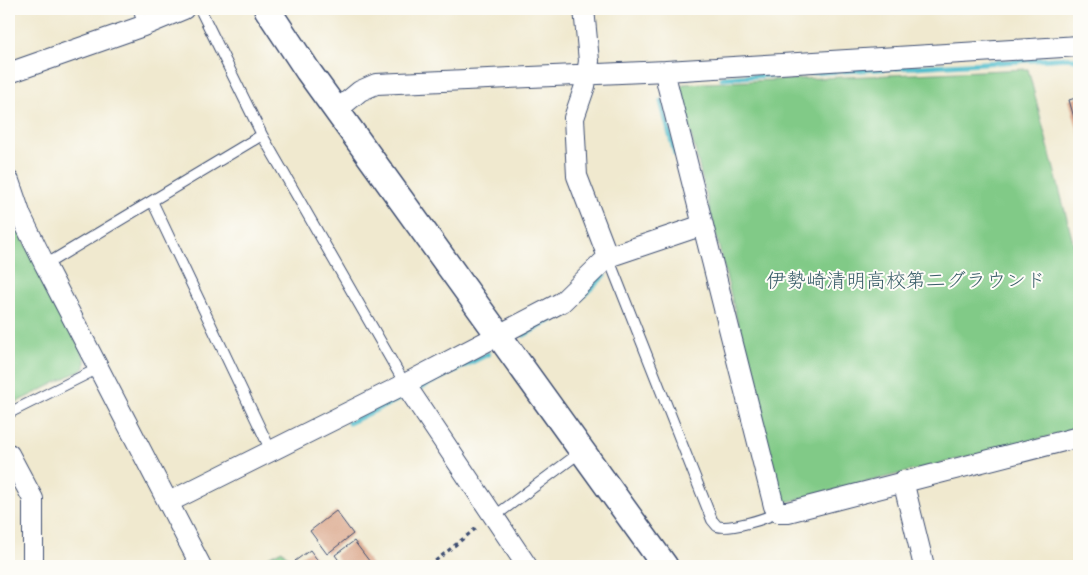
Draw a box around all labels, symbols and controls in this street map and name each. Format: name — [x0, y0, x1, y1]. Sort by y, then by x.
park label: 伊勢崎清明高校第二グラウンド — [766, 269, 1046, 297]

